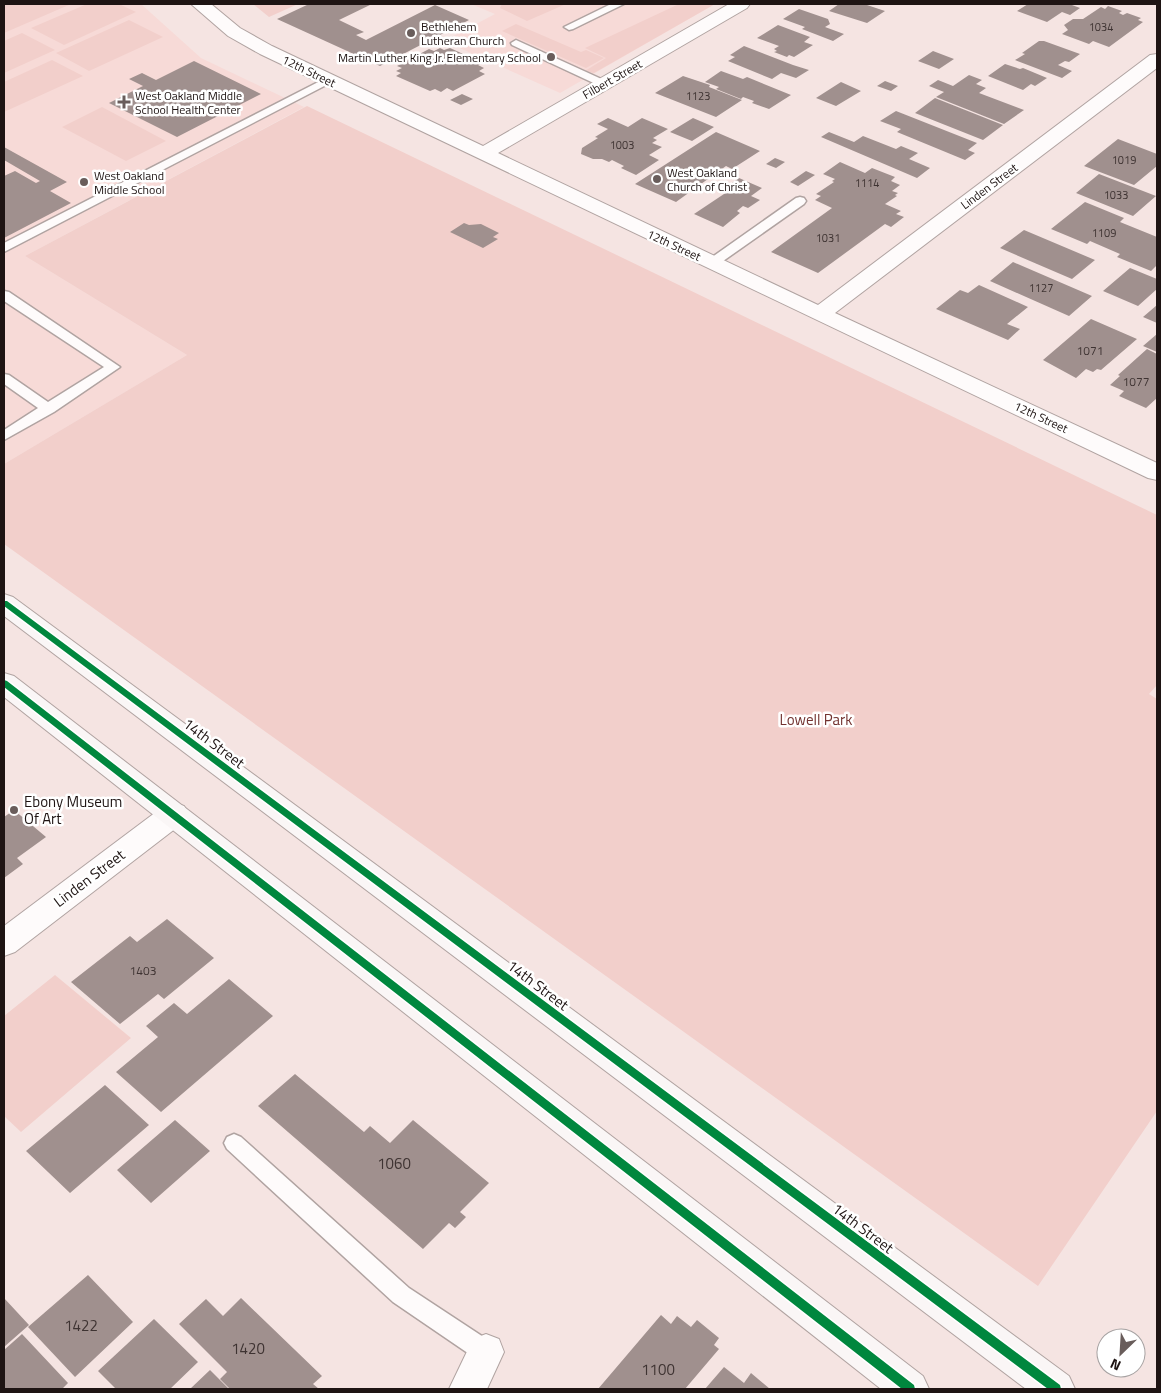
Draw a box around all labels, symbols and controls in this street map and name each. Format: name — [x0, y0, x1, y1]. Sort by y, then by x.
place label: Bethlehem Lutheran Church — [421, 17, 504, 50]
house number: 1034 — [1089, 19, 1113, 35]
marker: Bethlehem Lutheran Church — [405, 27, 417, 39]
place label: Martin Luther King Jr. Elementary School — [338, 48, 541, 67]
street label: 12th Street — [279, 50, 340, 93]
marker: Martin Luther King Jr. Elementary School — [545, 51, 557, 63]
street label: Filbert Street — [579, 54, 646, 104]
place label: West Oakland Middle School Health Center — [135, 86, 242, 119]
house number: 1123 — [686, 88, 710, 104]
marker: West Oakland Middle School Health Center — [117, 95, 131, 109]
house number: 1003 — [610, 137, 634, 153]
house number: 1019 — [1112, 152, 1136, 168]
street label: Linden Street — [956, 158, 1022, 214]
place label: West Oakland Church of Christ — [667, 163, 748, 196]
place label: West Oakland Middle School — [94, 166, 165, 199]
marker: West Oakland Church of Christ — [651, 173, 663, 185]
house number: 1114 — [855, 175, 879, 191]
marker: West Oakland Middle School — [78, 176, 90, 188]
house number: 1033 — [1104, 187, 1128, 203]
street label: 12th Street — [644, 224, 705, 266]
house number: 1109 — [1092, 225, 1116, 241]
house number: 1031 — [816, 230, 840, 246]
house number: 1127 — [1029, 280, 1053, 296]
house number: 1071 — [1077, 341, 1103, 360]
house number: 1077 — [1123, 372, 1149, 391]
street label: 12th Street — [1011, 396, 1072, 438]
park label: Lowell Park — [780, 708, 852, 731]
street label: 14th Street — [178, 712, 250, 774]
place label: Ebony Museum Of Art — [24, 790, 122, 830]
marker: Ebony Museum Of Art — [8, 804, 20, 816]
street label: Linden Street — [49, 843, 130, 912]
street label: 14th Street — [502, 954, 574, 1016]
house number: 1403 — [130, 961, 156, 980]
house number: 1060 — [377, 1152, 411, 1175]
street label: 14th Street — [827, 1197, 899, 1259]
house number: 1422 — [64, 1314, 98, 1337]
north arrow — [1096, 1328, 1146, 1378]
house number: 1420 — [231, 1337, 265, 1360]
text: N — [1106, 1354, 1124, 1377]
house number: 1100 — [641, 1358, 675, 1381]

